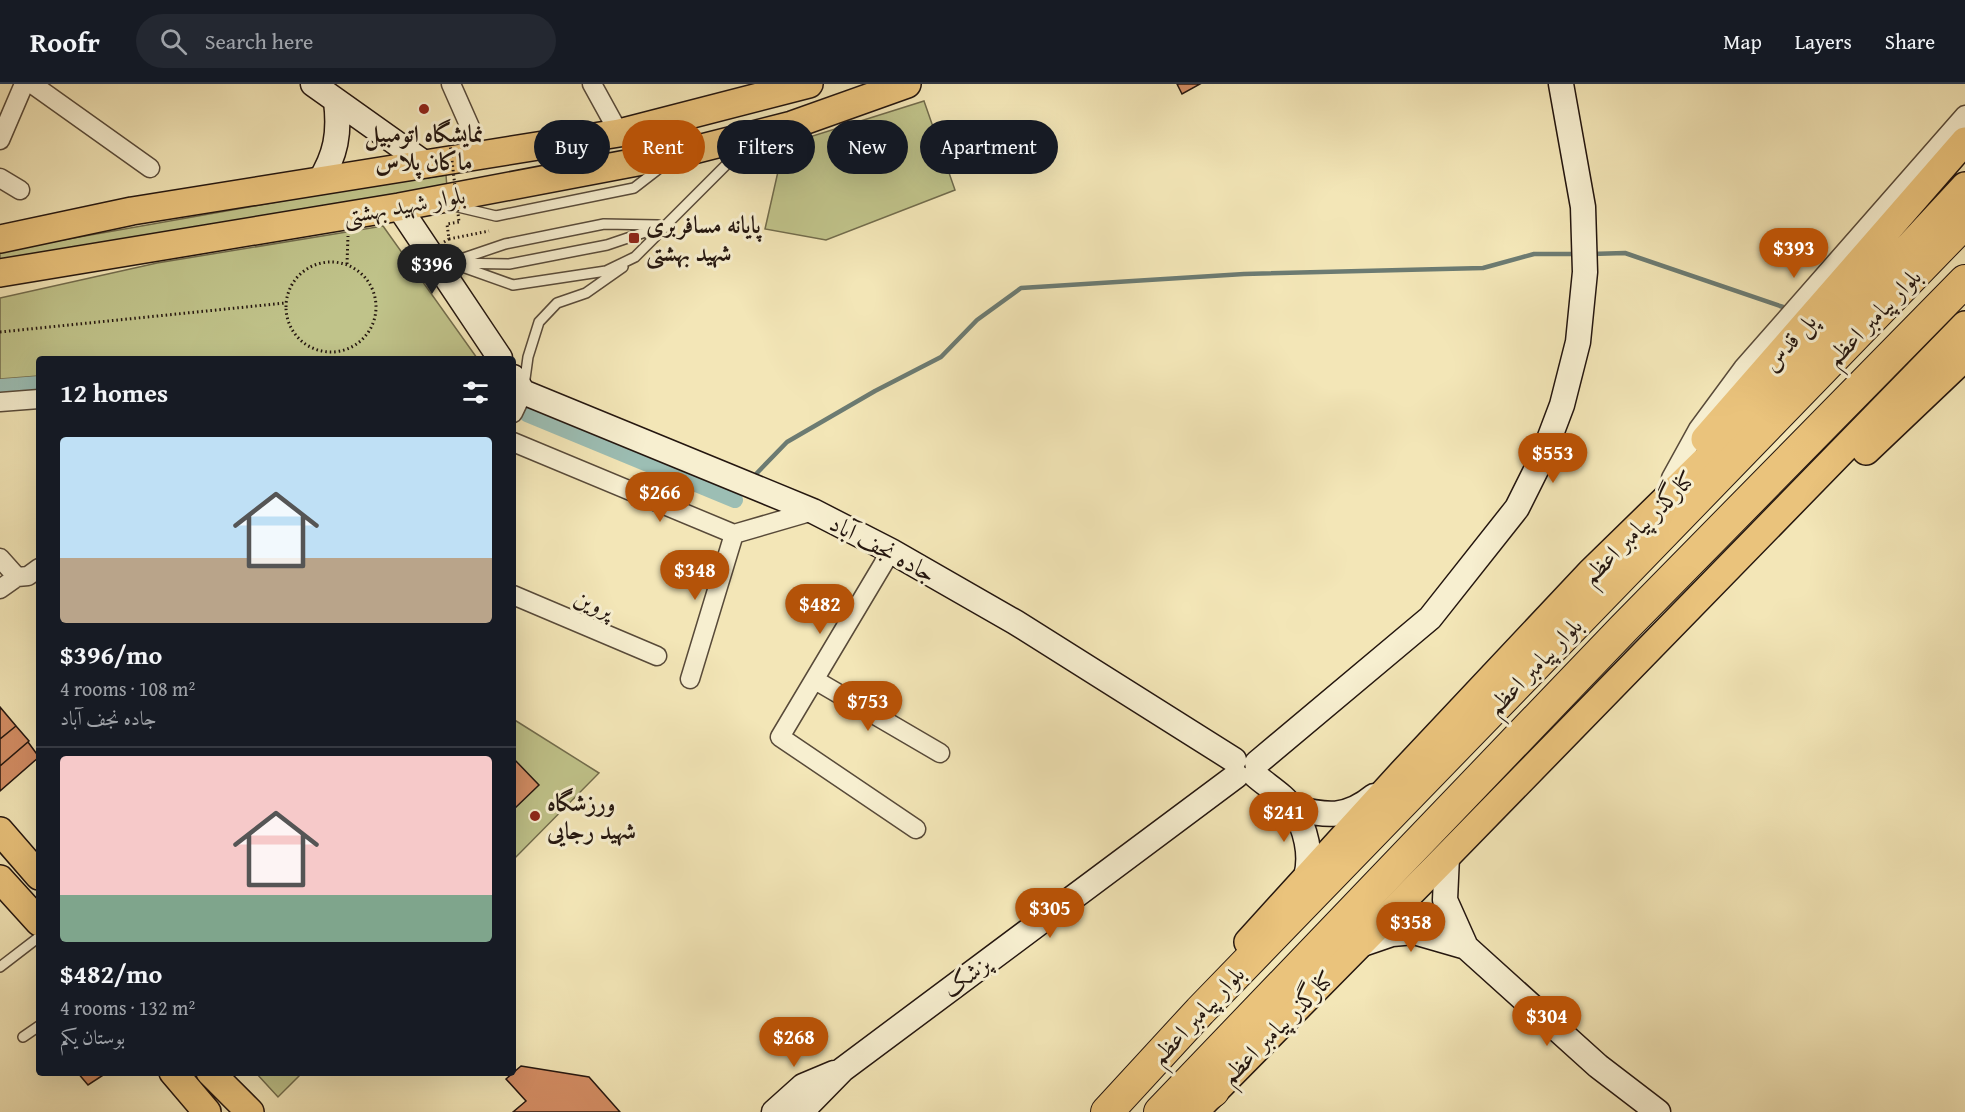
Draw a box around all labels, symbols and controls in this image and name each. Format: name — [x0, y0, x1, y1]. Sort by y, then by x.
search box — [136, 14, 556, 68]
text: Roofr — [30, 21, 100, 62]
icon: search — [157, 25, 190, 58]
text: Search here — [205, 25, 313, 57]
text: Map — [1723, 26, 1762, 57]
text: Layers — [1795, 26, 1852, 57]
text: Share — [1885, 26, 1935, 57]
marker: نمایشگاه اتومبیل ماکان پلاس — [417, 102, 431, 116]
place label: نمایشگاه اتومبیل ماکان پلاس — [365, 116, 483, 180]
chip: Buy — [534, 120, 610, 174]
chip: Rent — [622, 120, 705, 174]
chip: Filters — [717, 120, 815, 174]
chip: New — [827, 120, 908, 174]
chip: Apartment — [920, 120, 1058, 174]
street label: بلوار شهید بهشتی — [340, 177, 468, 233]
place label: پایانه مسافربری شهید بهشتی — [646, 207, 762, 270]
pin: $393 — [1758, 228, 1830, 279]
marker: پایانه مسافربری شهید بهشتی — [627, 231, 641, 245]
text: $393 — [1773, 233, 1815, 262]
pin: $396 — [396, 244, 468, 295]
text: $396 — [411, 249, 453, 278]
street label: بلوار پیامبر اعظم — [1817, 260, 1933, 378]
street label: پل قدس — [1754, 304, 1825, 379]
text: 12 homes — [60, 373, 168, 412]
icon: filters — [459, 376, 492, 409]
pin: $553 — [1517, 433, 1589, 484]
text: $553 — [1532, 438, 1574, 467]
street label: کنارگذر پیامبر اعظم — [1573, 462, 1707, 596]
pin: $266 — [624, 472, 696, 523]
icon: home — [222, 476, 330, 584]
text: $266 — [639, 477, 681, 506]
street label: جاده نجف آباد — [824, 505, 942, 591]
pin: $348 — [659, 550, 731, 601]
text: $348 — [674, 555, 716, 584]
street label: پروین — [569, 579, 622, 628]
pin: $482 — [784, 584, 856, 635]
text: $482 — [799, 589, 841, 618]
street label: بلوار پیامبر اعظم — [1478, 609, 1594, 727]
text: $396/mo — [60, 635, 162, 674]
text: 4 rooms · 108 m² — [60, 674, 195, 703]
pin: $753 — [832, 681, 904, 732]
text: $753 — [847, 686, 889, 715]
text: جاده نجف آباد — [60, 703, 157, 732]
place label: ورزشگاه شهید رجایی — [546, 785, 636, 848]
pin: $241 — [1248, 792, 1320, 843]
icon: home — [222, 795, 330, 903]
text: $241 — [1263, 797, 1305, 826]
marker: ورزشگاه شهید رجایی — [528, 809, 542, 823]
pin: $305 — [1014, 888, 1086, 939]
text: $305 — [1029, 893, 1071, 922]
pin: $358 — [1375, 902, 1447, 953]
text: $358 — [1390, 907, 1432, 936]
street label: پزشک — [935, 945, 1000, 1006]
text: $482/mo — [60, 954, 162, 993]
street label: بلوار پیامبر اعظم — [1142, 957, 1256, 1076]
street label: کنارگذر پیامبر اعظم — [1212, 962, 1346, 1096]
text: 4 rooms · 132 m² — [60, 993, 195, 1022]
pin: $304 — [1511, 996, 1583, 1047]
text: $304 — [1526, 1001, 1568, 1030]
pin: $268 — [758, 1017, 830, 1068]
text: بوستان یکم — [60, 1022, 125, 1051]
text: $268 — [773, 1022, 815, 1051]

